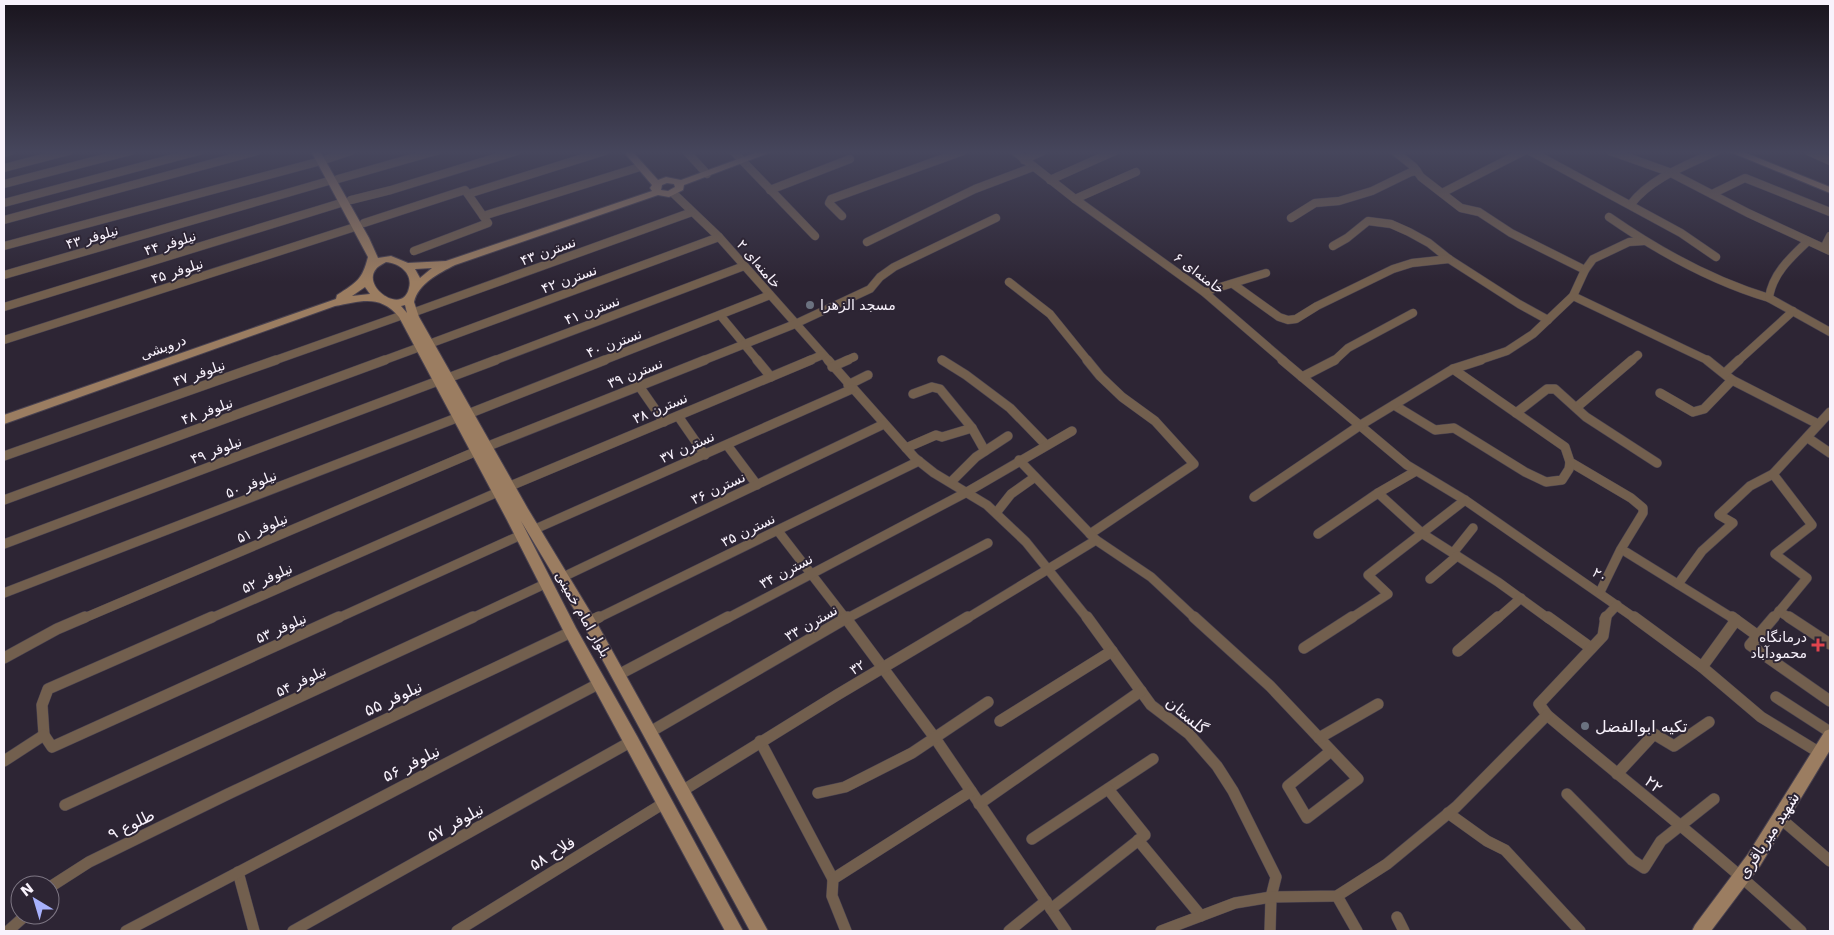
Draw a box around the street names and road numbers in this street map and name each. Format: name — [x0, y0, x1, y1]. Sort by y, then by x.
street label: نیلوفر ۴۳ — [64, 222, 120, 253]
street label: نیلوفر ۴۴ — [142, 227, 198, 259]
street label: نسترن ۴۳ — [518, 234, 578, 269]
street label: خامنه‌ای ۲ — [734, 236, 784, 292]
street label: خامنه‌ای ۶ — [1171, 249, 1227, 297]
street label: نیلوفر ۴۵ — [149, 255, 205, 288]
street label: نسترن ۴۲ — [539, 262, 599, 297]
street label: نسترن ۴۱ — [562, 292, 622, 329]
street label: نسترن ۴۰ — [584, 325, 644, 362]
street label: درویشی — [138, 331, 189, 364]
street label: نسترن ۳۹ — [605, 355, 665, 392]
street label: نیلوفر ۴۷ — [171, 357, 227, 390]
street label: نسترن ۳۸ — [630, 389, 690, 428]
street label: نیلوفر ۴۸ — [179, 394, 235, 429]
street label: نسترن ۳۷ — [657, 428, 717, 467]
street label: نیلوفر ۴۹ — [188, 433, 244, 468]
street label: نیلوفر ۵۰ — [223, 467, 279, 502]
street label: نسترن ۳۶ — [688, 468, 748, 508]
street label: نیلوفر ۵۱ — [234, 510, 290, 547]
street label: نسترن ۳۵ — [718, 510, 778, 551]
street label: نسترن ۳۴ — [757, 550, 816, 593]
street label: نیلوفر ۵۲ — [239, 560, 295, 597]
street label: ۲۰ — [1589, 564, 1611, 586]
street label: بلوار امام خمینی — [551, 568, 614, 660]
street label: نسترن ۳۳ — [782, 602, 841, 645]
street label: نیلوفر ۵۳ — [253, 610, 309, 647]
street label: ۳۲ — [846, 656, 868, 678]
street label: نیلوفر ۵۴ — [273, 662, 329, 701]
street label: نیلوفر ۵۵ — [361, 677, 426, 721]
street label: گلستان — [1162, 692, 1212, 739]
street label: نیلوفر ۵۶ — [379, 741, 443, 787]
street label: ۲۲ — [1641, 772, 1666, 797]
street label: شهید میرباقری — [1733, 788, 1804, 883]
street label: نیلوفر ۵۷ — [424, 799, 487, 847]
street label: طلوع ۹ — [105, 805, 158, 845]
street label: فلاح ۵۸ — [526, 832, 579, 875]

